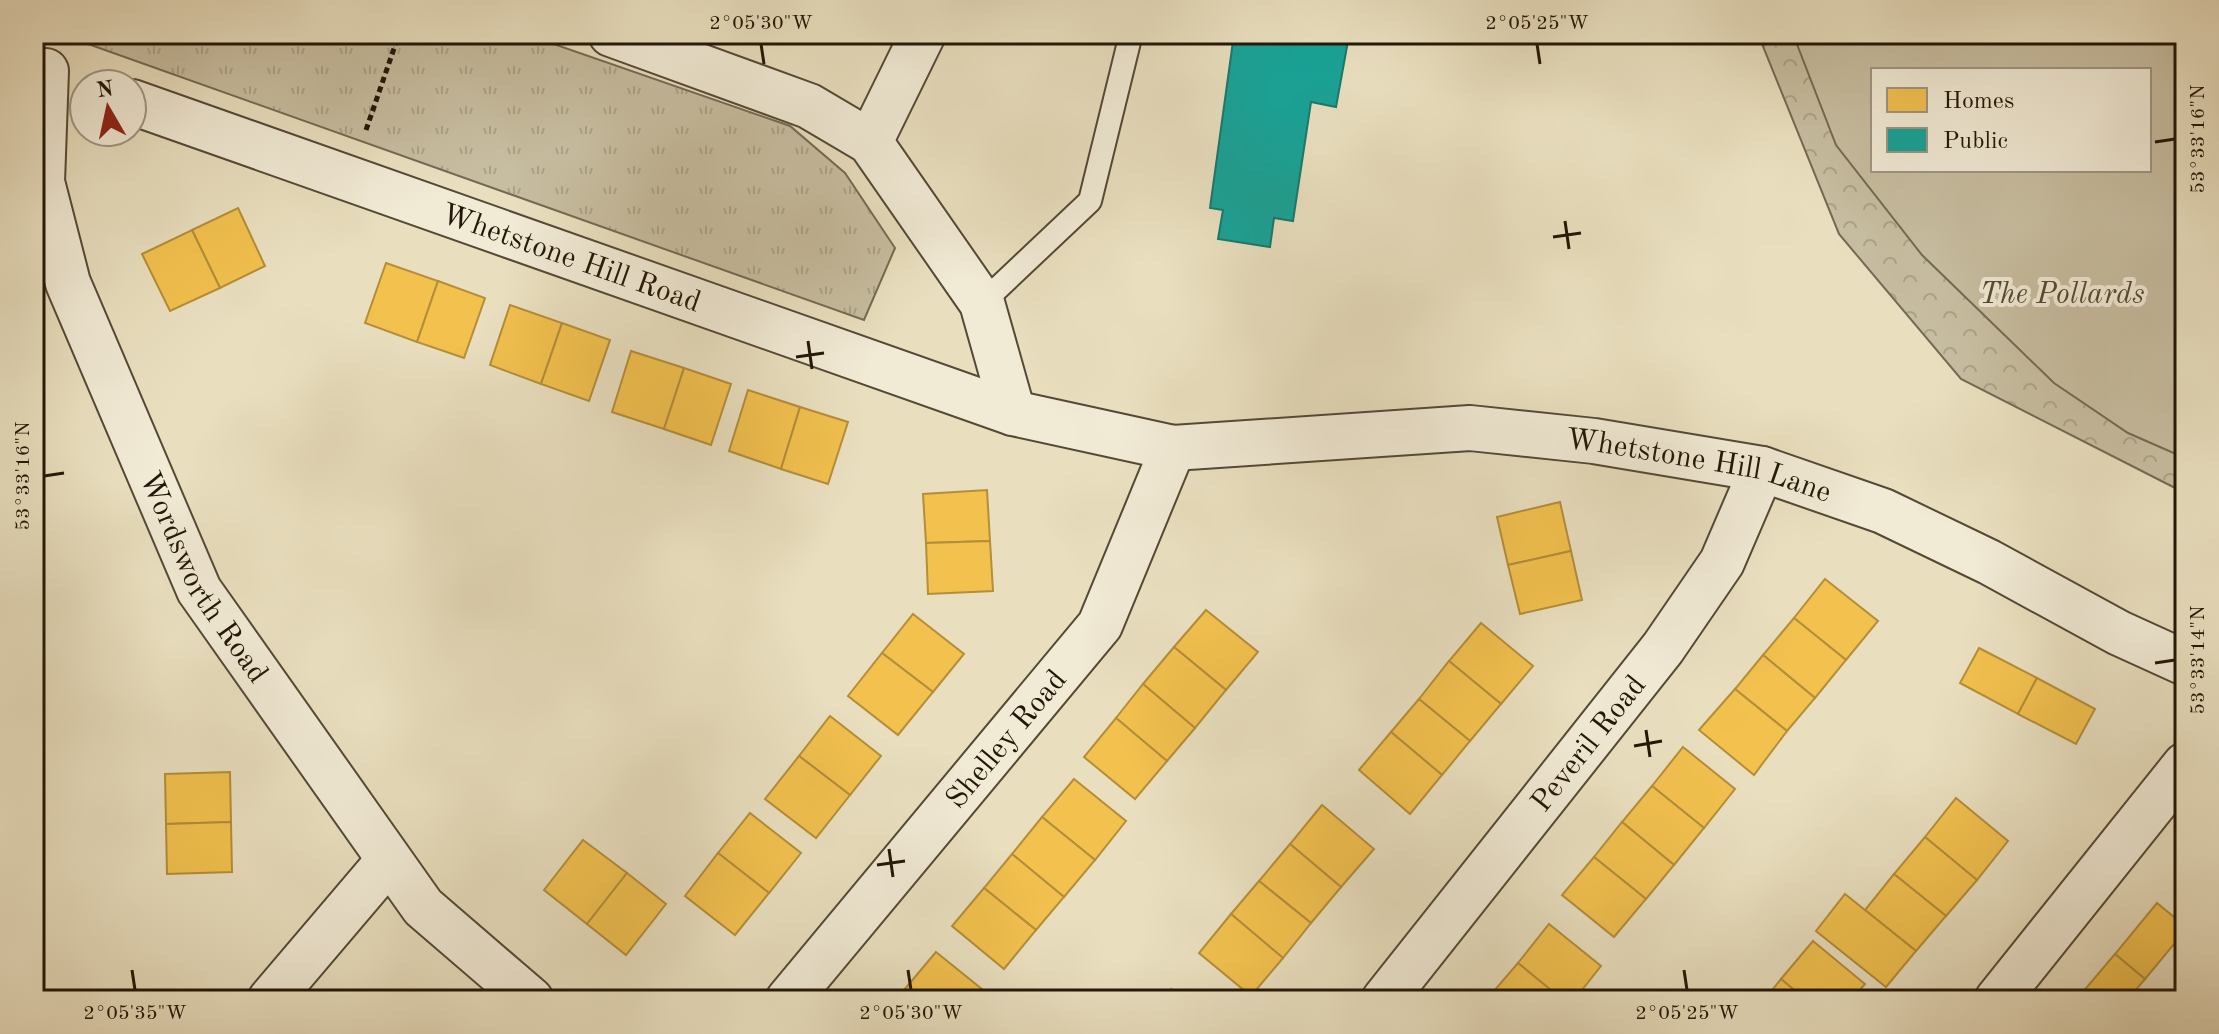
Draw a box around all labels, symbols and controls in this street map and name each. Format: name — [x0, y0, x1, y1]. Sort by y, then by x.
text: 2°05'30"W — [709, 14, 813, 34]
text: 2°05'25"W — [1485, 14, 1589, 34]
north arrow — [68, 68, 148, 148]
legend — [1871, 68, 2151, 172]
text: N — [95, 78, 115, 102]
text: 53°33'16"N — [2189, 84, 2209, 194]
text: Homes — [1943, 90, 2014, 114]
text: Public — [1943, 130, 2008, 154]
street label: Whetstone Hill Road — [437, 199, 704, 319]
park label: The Pollards — [1979, 280, 2145, 310]
text: 53°33'16"N — [14, 421, 34, 531]
street label: Whetstone Hill Lane — [1565, 425, 1835, 509]
street label: Wordsworth Road — [133, 468, 273, 689]
text: 53°33'14"N — [2189, 605, 2209, 715]
street label: Shelley Road — [941, 665, 1073, 815]
street label: Peveril Road — [1526, 670, 1652, 818]
text: 2°05'35"W — [83, 1004, 187, 1024]
text: 2°05'30"W — [859, 1004, 963, 1024]
text: 2°05'25"W — [1635, 1004, 1739, 1024]

